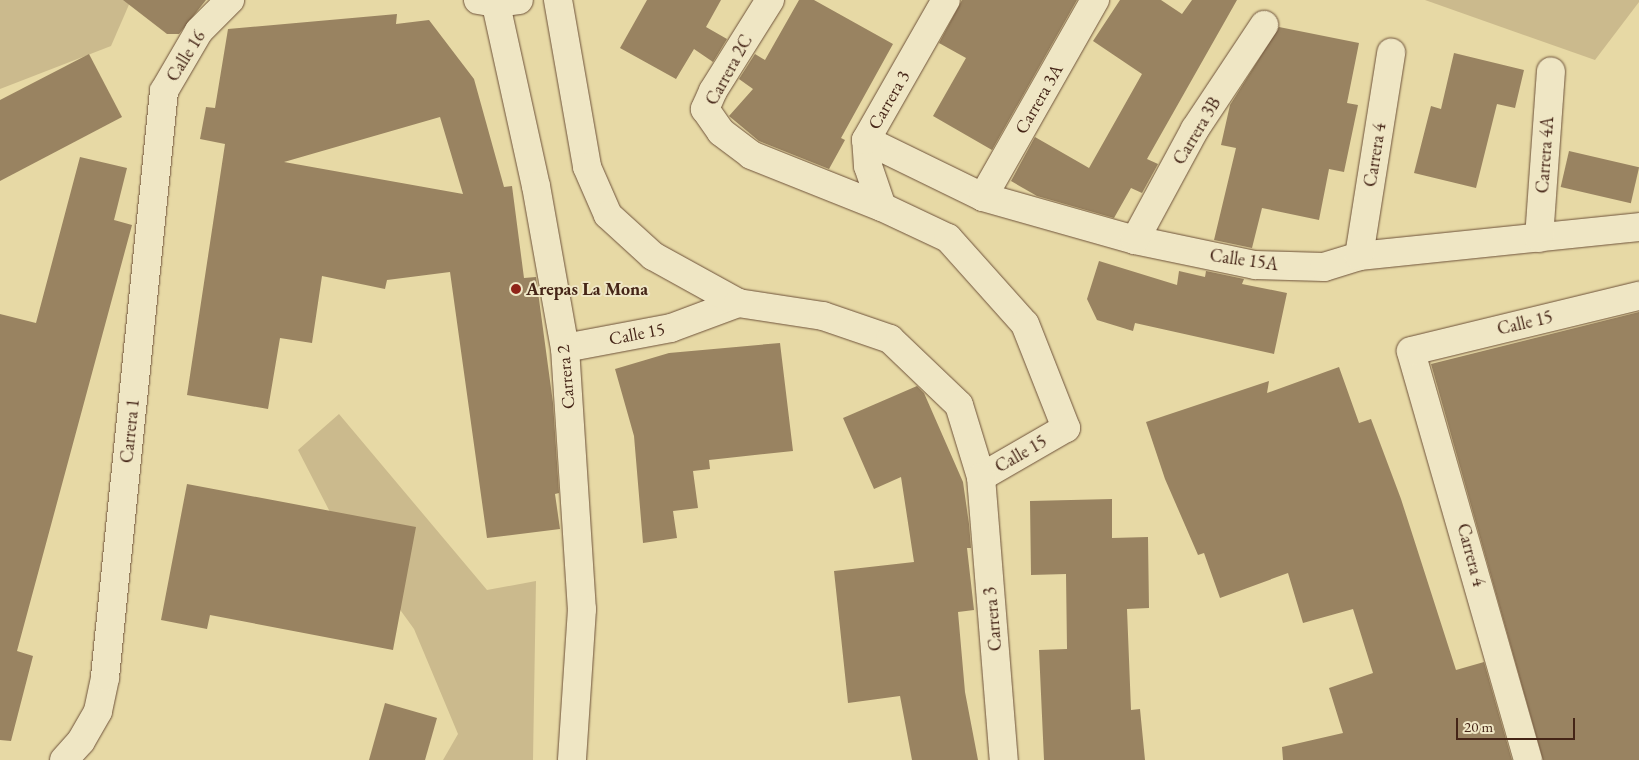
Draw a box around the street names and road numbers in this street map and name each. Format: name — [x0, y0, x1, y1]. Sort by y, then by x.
street label: Calle 16 — [162, 26, 210, 86]
street label: Carrera 2C — [701, 31, 757, 109]
street label: Carrera 3A — [1010, 60, 1068, 138]
street label: Carrera 3 — [864, 67, 914, 133]
street label: Carrera 3B — [1168, 93, 1226, 169]
street label: Carrera 4A — [1532, 116, 1558, 194]
street label: Carrera 4 — [1359, 121, 1391, 189]
street label: Calle 15A — [1208, 245, 1280, 275]
street label: Calle 15 — [1495, 306, 1555, 340]
street label: Calle 15 — [607, 318, 667, 350]
street label: Carrera 2 — [552, 344, 580, 410]
street label: Carrera 1 — [116, 398, 144, 464]
street label: Calle 15 — [991, 431, 1051, 477]
street label: Carrera 4 — [1452, 521, 1490, 589]
street label: Carrera 3 — [979, 586, 1007, 652]

